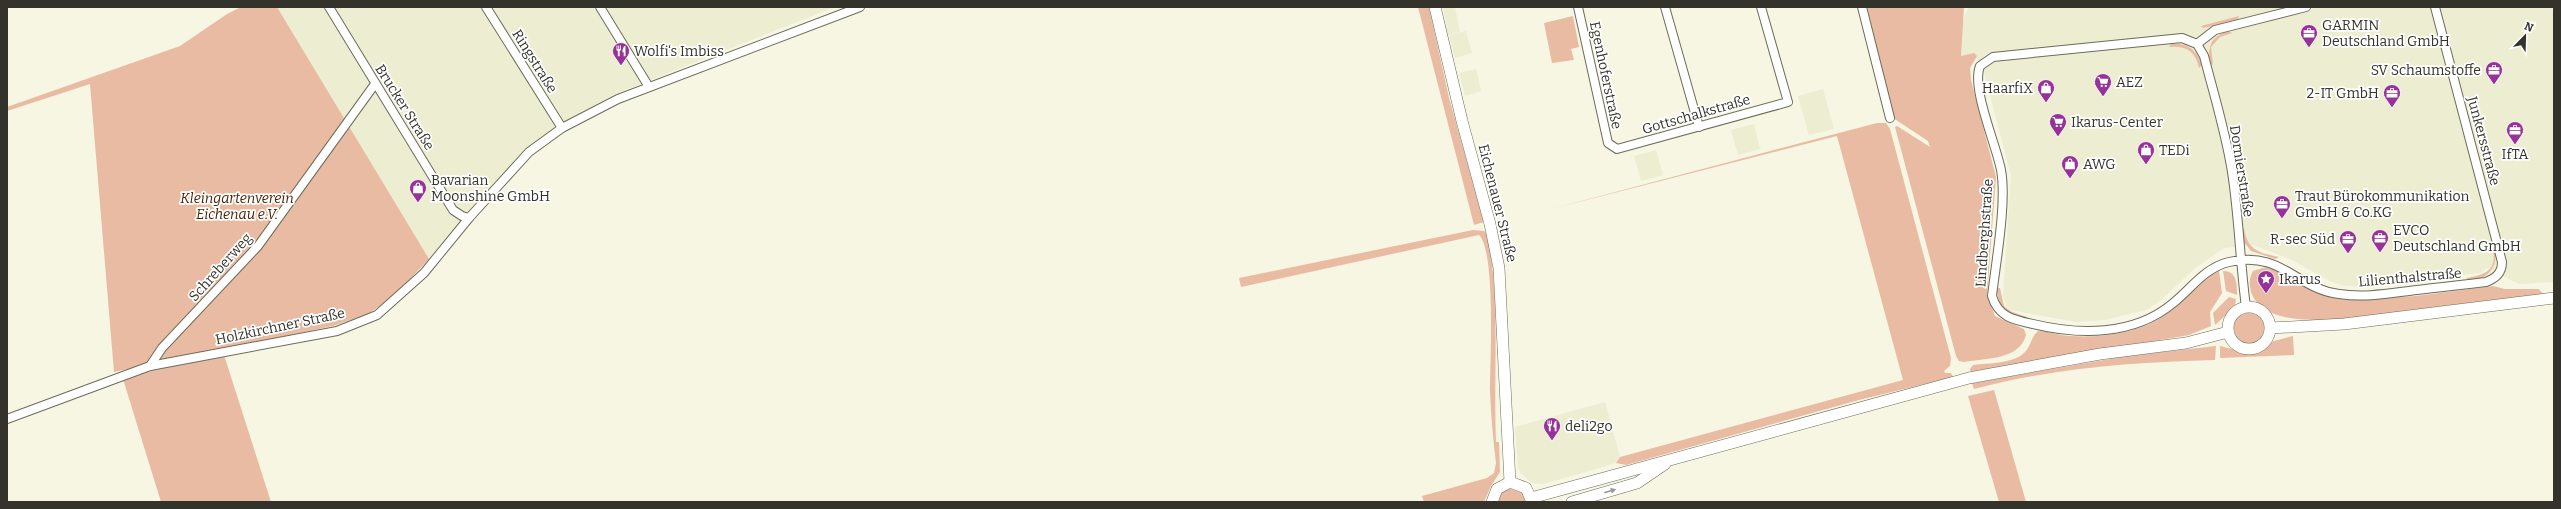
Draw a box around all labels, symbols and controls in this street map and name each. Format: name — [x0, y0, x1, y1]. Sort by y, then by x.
north arrow — [2505, 16, 2545, 56]
place label: GARMIN Deutschland GmbH — [2322, 17, 2450, 50]
street label: Egenhoferstraße — [1586, 20, 1625, 130]
text: N — [2522, 20, 2536, 35]
office icon: GARMIN Deutschland GmbH — [2299, 23, 2319, 48]
street label: Ringstraße — [508, 26, 561, 96]
restaurant icon: Wolfi‘s Imbiss — [611, 41, 631, 66]
place label: Wolfi‘s Imbiss — [634, 43, 724, 60]
office icon: SV Schaumstoffe — [2484, 60, 2504, 85]
street label: Brucker Straße — [371, 61, 438, 153]
place label: SV Schaumstoffe — [2371, 62, 2481, 79]
supermarket icon: AEZ — [2093, 72, 2113, 97]
place label: AEZ — [2116, 74, 2143, 91]
shop icon: HaarfiX — [2036, 78, 2056, 103]
place label: HaarfiX — [1982, 80, 2033, 97]
office icon: 2-IT GmbH — [2382, 83, 2402, 108]
place label: 2-IT GmbH — [2306, 85, 2379, 102]
street label: Gottschalkstraße — [1640, 91, 1752, 138]
street label: Junkersstraße — [2463, 94, 2504, 188]
supermarket icon: Ikarus-Center — [2048, 112, 2068, 137]
place label: Ikarus-Center — [2071, 114, 2163, 131]
office icon: IfTA — [2505, 120, 2525, 145]
street label: Dornierstraße — [2226, 124, 2257, 218]
shop icon: TEDi — [2136, 140, 2156, 165]
street label: Eichenauer Straße — [1475, 142, 1520, 264]
place label: TEDi — [2159, 142, 2190, 159]
place label: IfTA — [2502, 146, 2528, 163]
shop icon: AWG — [2060, 154, 2080, 179]
place label: AWG — [2083, 156, 2116, 173]
place label: Bavarian Moonshine GmbH — [431, 172, 550, 205]
shop icon: Bavarian Moonshine GmbH — [408, 178, 428, 203]
street label: Lindberghstraße — [1972, 178, 1997, 288]
place label: Traut Bürokommunikation GmbH & Co.KG — [2295, 188, 2470, 221]
park label: Kleingartenverein Eichenau e.V. — [180, 190, 294, 223]
office icon: Traut Bürokommunikation GmbH & Co.KG — [2272, 194, 2292, 219]
place label: EVCO Deutschland GmbH — [2393, 222, 2521, 255]
office icon: EVCO Deutschland GmbH — [2370, 228, 2390, 253]
office icon: R-sec Süd — [2338, 229, 2358, 254]
street label: Schreberweg — [185, 230, 256, 305]
place label: R-sec Süd — [2270, 231, 2335, 248]
street label: Lilienthalstraße — [2358, 265, 2462, 290]
place icon: Ikarus — [2256, 269, 2276, 294]
place label: Ikarus — [2279, 271, 2321, 288]
street label: Holzkirchner Straße — [214, 304, 346, 349]
restaurant icon: deli2go — [1542, 416, 1562, 441]
place label: deli2go — [1565, 418, 1612, 435]
one-way arrow — [1604, 488, 1616, 494]

